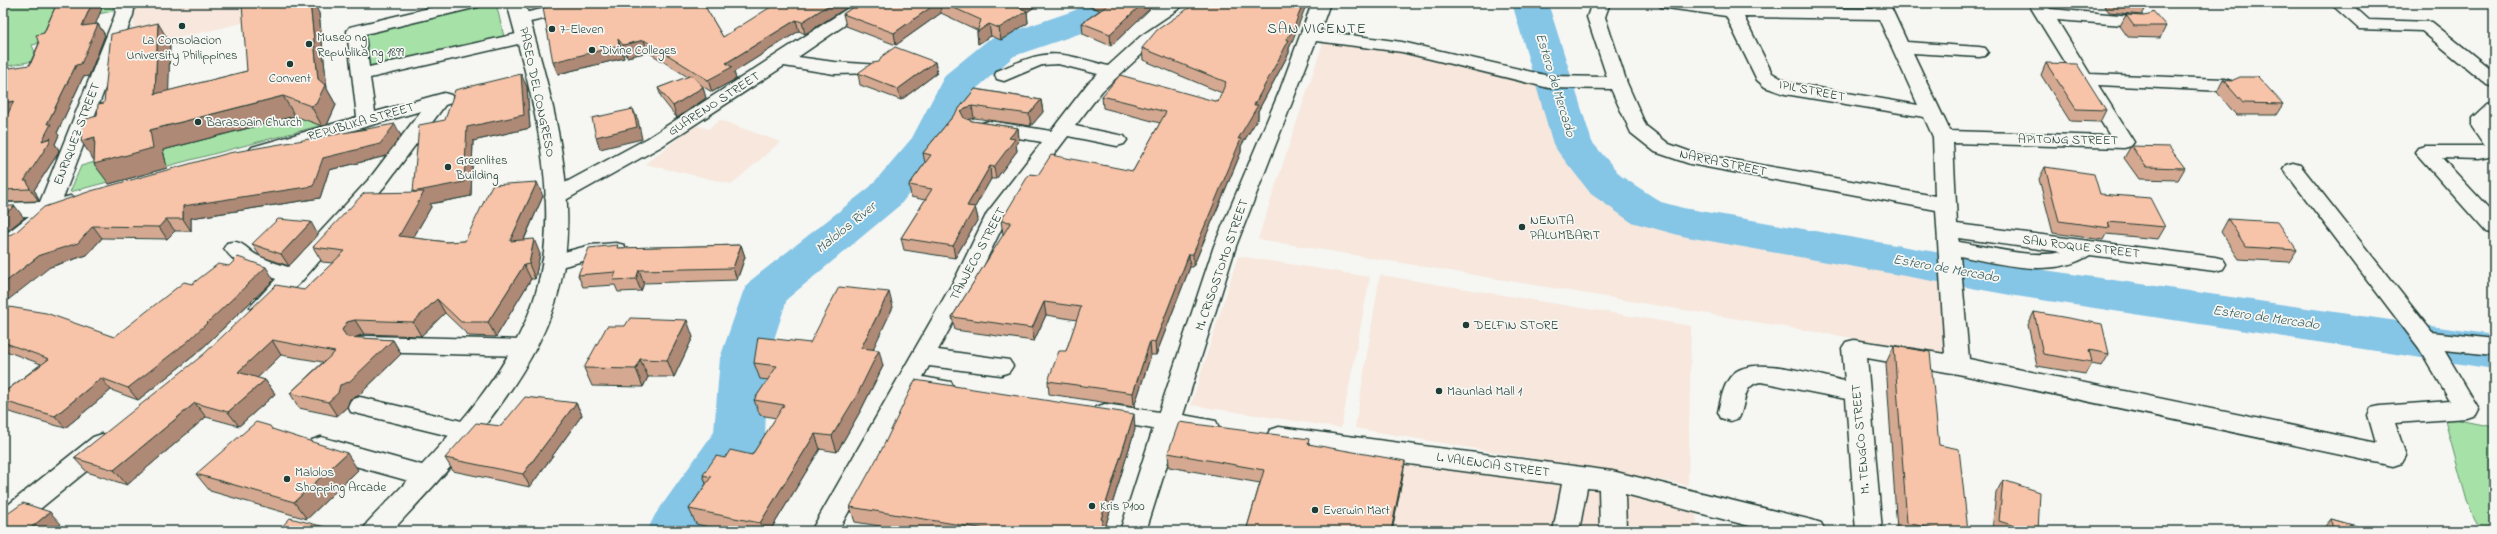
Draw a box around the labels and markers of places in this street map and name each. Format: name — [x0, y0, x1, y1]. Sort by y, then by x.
place label: 7-Eleven — [560, 20, 604, 39]
marker: La Consolacion University Philippines — [177, 21, 187, 31]
marker: 7-Eleven — [547, 24, 557, 34]
place label: Museo ng Republika ng 1899 — [317, 28, 404, 63]
place label: La Consolacion University Philippines — [126, 31, 238, 66]
marker: Museo ng Republika ng 1899 — [304, 39, 314, 49]
place label: Divine Colleges — [599, 41, 677, 61]
marker: Divine Colleges — [587, 45, 597, 55]
marker: Convent — [285, 59, 295, 69]
place label: Convent — [269, 69, 312, 88]
place label: Barasoain Church — [205, 113, 302, 132]
marker: Barasoain Church — [193, 117, 203, 127]
place label: Greenlites Building — [455, 151, 508, 186]
marker: Greenlites Building — [443, 162, 453, 172]
place label: NENITA PALUMBARIT — [1530, 211, 1601, 245]
marker: NENITA PALUMBARIT — [1517, 222, 1527, 232]
place label: DELFIN STORE — [1473, 316, 1558, 335]
marker: DELFIN STORE — [1461, 320, 1471, 330]
place label: Maunlad Mall 1 — [1447, 382, 1522, 401]
marker: Maunlad Mall 1 — [1434, 386, 1444, 396]
place label: Malolos Shopping Arcade — [295, 463, 386, 498]
marker: Malolos Shopping Arcade — [282, 474, 292, 484]
place label: Kris P100 — [1100, 497, 1145, 516]
marker: Kris P100 — [1087, 501, 1097, 511]
place label: Everwin Mart — [1323, 501, 1391, 520]
marker: Everwin Mart — [1310, 505, 1320, 515]

